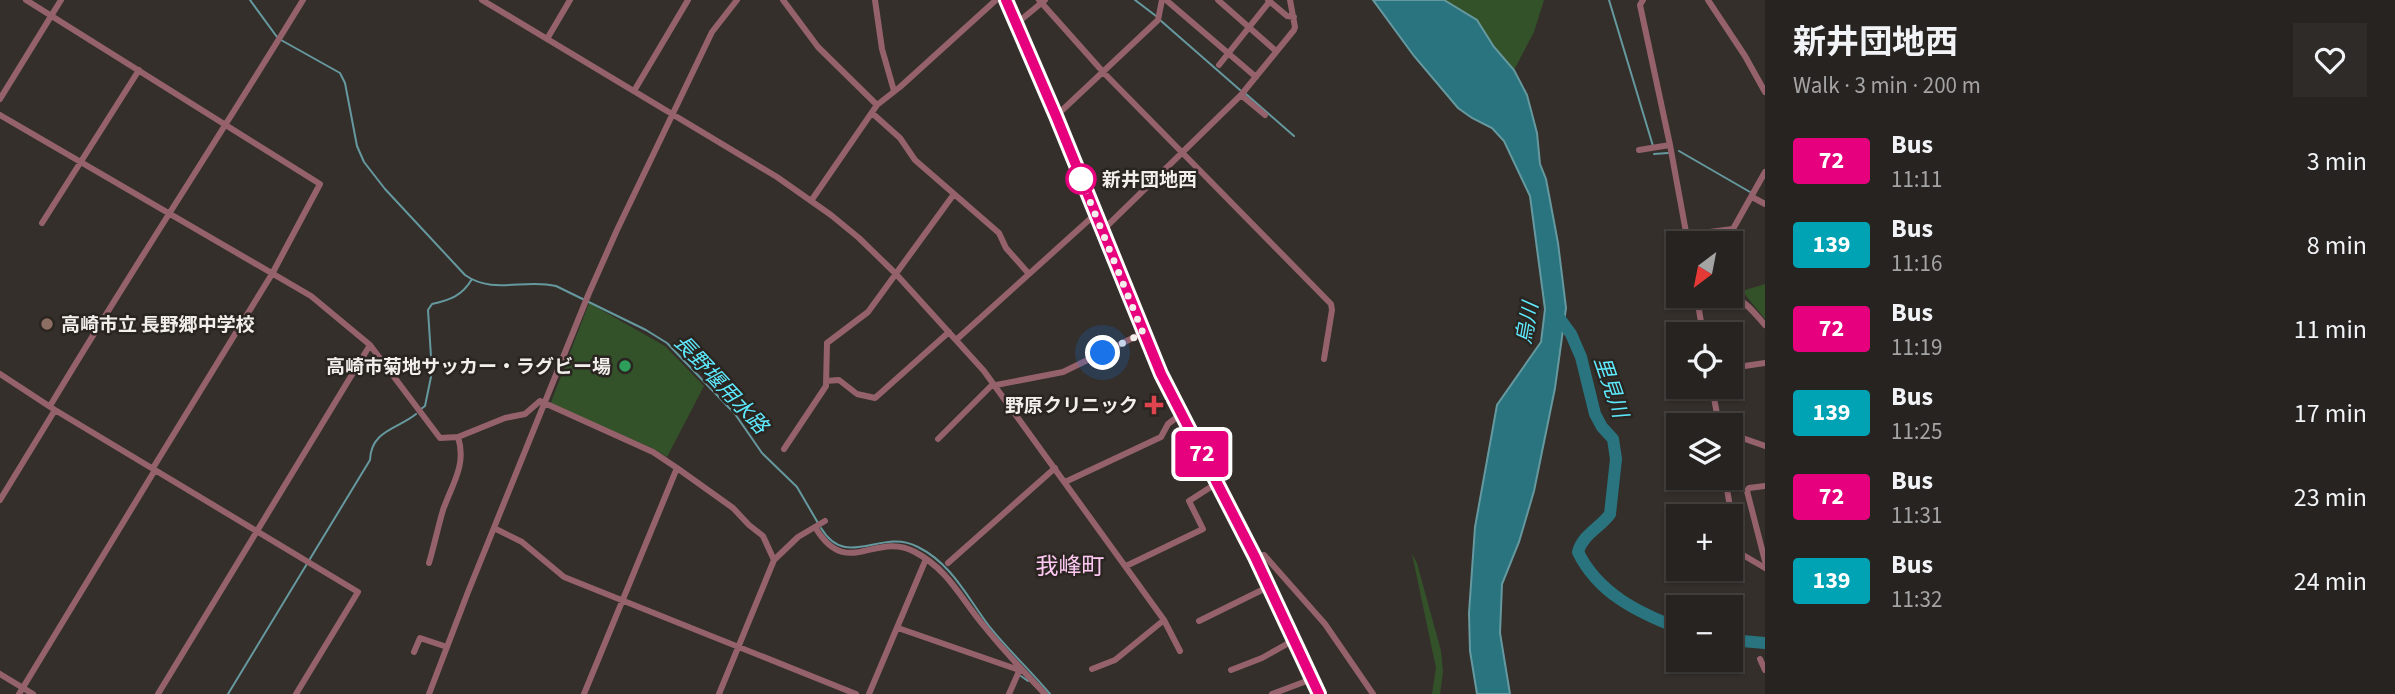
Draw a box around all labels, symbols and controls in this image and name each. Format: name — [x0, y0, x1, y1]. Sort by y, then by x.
text: 新井団地西 — [1793, 19, 1958, 66]
button: heart — [2293, 23, 2367, 97]
text: Walk · 3 min · 200 m — [1793, 69, 1981, 102]
text: Bus — [1891, 126, 1933, 163]
text: 72 — [1819, 143, 1844, 178]
text: 3 min — [2307, 143, 2367, 180]
text: 11:11 — [1891, 163, 1942, 196]
marker: 新井団地西 — [1066, 164, 1096, 194]
place label: 新井団地西 — [1102, 167, 1197, 194]
text: Bus — [1891, 210, 1933, 247]
text: 139 — [1812, 227, 1851, 262]
text: 8 min — [2307, 227, 2367, 264]
north arrow — [1666, 231, 1743, 308]
map controls — [1666, 231, 1743, 672]
text: 11:16 — [1891, 247, 1942, 280]
text: Bus — [1891, 294, 1933, 331]
water label: 烏川 — [1509, 298, 1546, 346]
text: 72 — [1819, 311, 1844, 346]
text: 11 min — [2294, 311, 2367, 348]
place label: 高崎市立 長野郷中学校 — [61, 312, 255, 339]
marker: 高崎市立 長野郷中学校 — [39, 316, 55, 332]
button: locate — [1666, 322, 1743, 399]
water label: 長野堰用水路 — [667, 328, 776, 442]
text: 11:19 — [1891, 331, 1942, 364]
your location — [1085, 335, 1120, 370]
water label: 里見川 — [1587, 352, 1636, 424]
place label: 高崎市菊地サッカー・ラグビー場 — [326, 354, 611, 381]
marker: 高崎市菊地サッカー・ラグビー場 — [617, 358, 633, 374]
text: Bus — [1891, 378, 1933, 415]
place label: 野原クリニック — [1005, 393, 1138, 420]
marker: 野原クリニック — [1144, 395, 1164, 415]
text: 139 — [1812, 395, 1851, 430]
text: 17 min — [2294, 395, 2367, 432]
button: layers — [1666, 413, 1743, 490]
text: 11:25 — [1891, 415, 1942, 448]
line badge: 72 — [1170, 431, 1234, 477]
text: 72 — [1189, 436, 1215, 471]
text: Bus — [1891, 462, 1933, 499]
text: 72 — [1819, 479, 1844, 514]
text: 23 min — [2294, 479, 2367, 516]
text: 11:31 — [1891, 499, 1942, 532]
button: + — [1666, 504, 1743, 581]
text: Bus — [1891, 546, 1933, 583]
district label: 我峰町 — [1036, 550, 1105, 583]
text: 139 — [1812, 563, 1851, 598]
text: 24 min — [2294, 563, 2367, 600]
text: 11:32 — [1891, 583, 1942, 616]
button: − — [1666, 595, 1743, 672]

